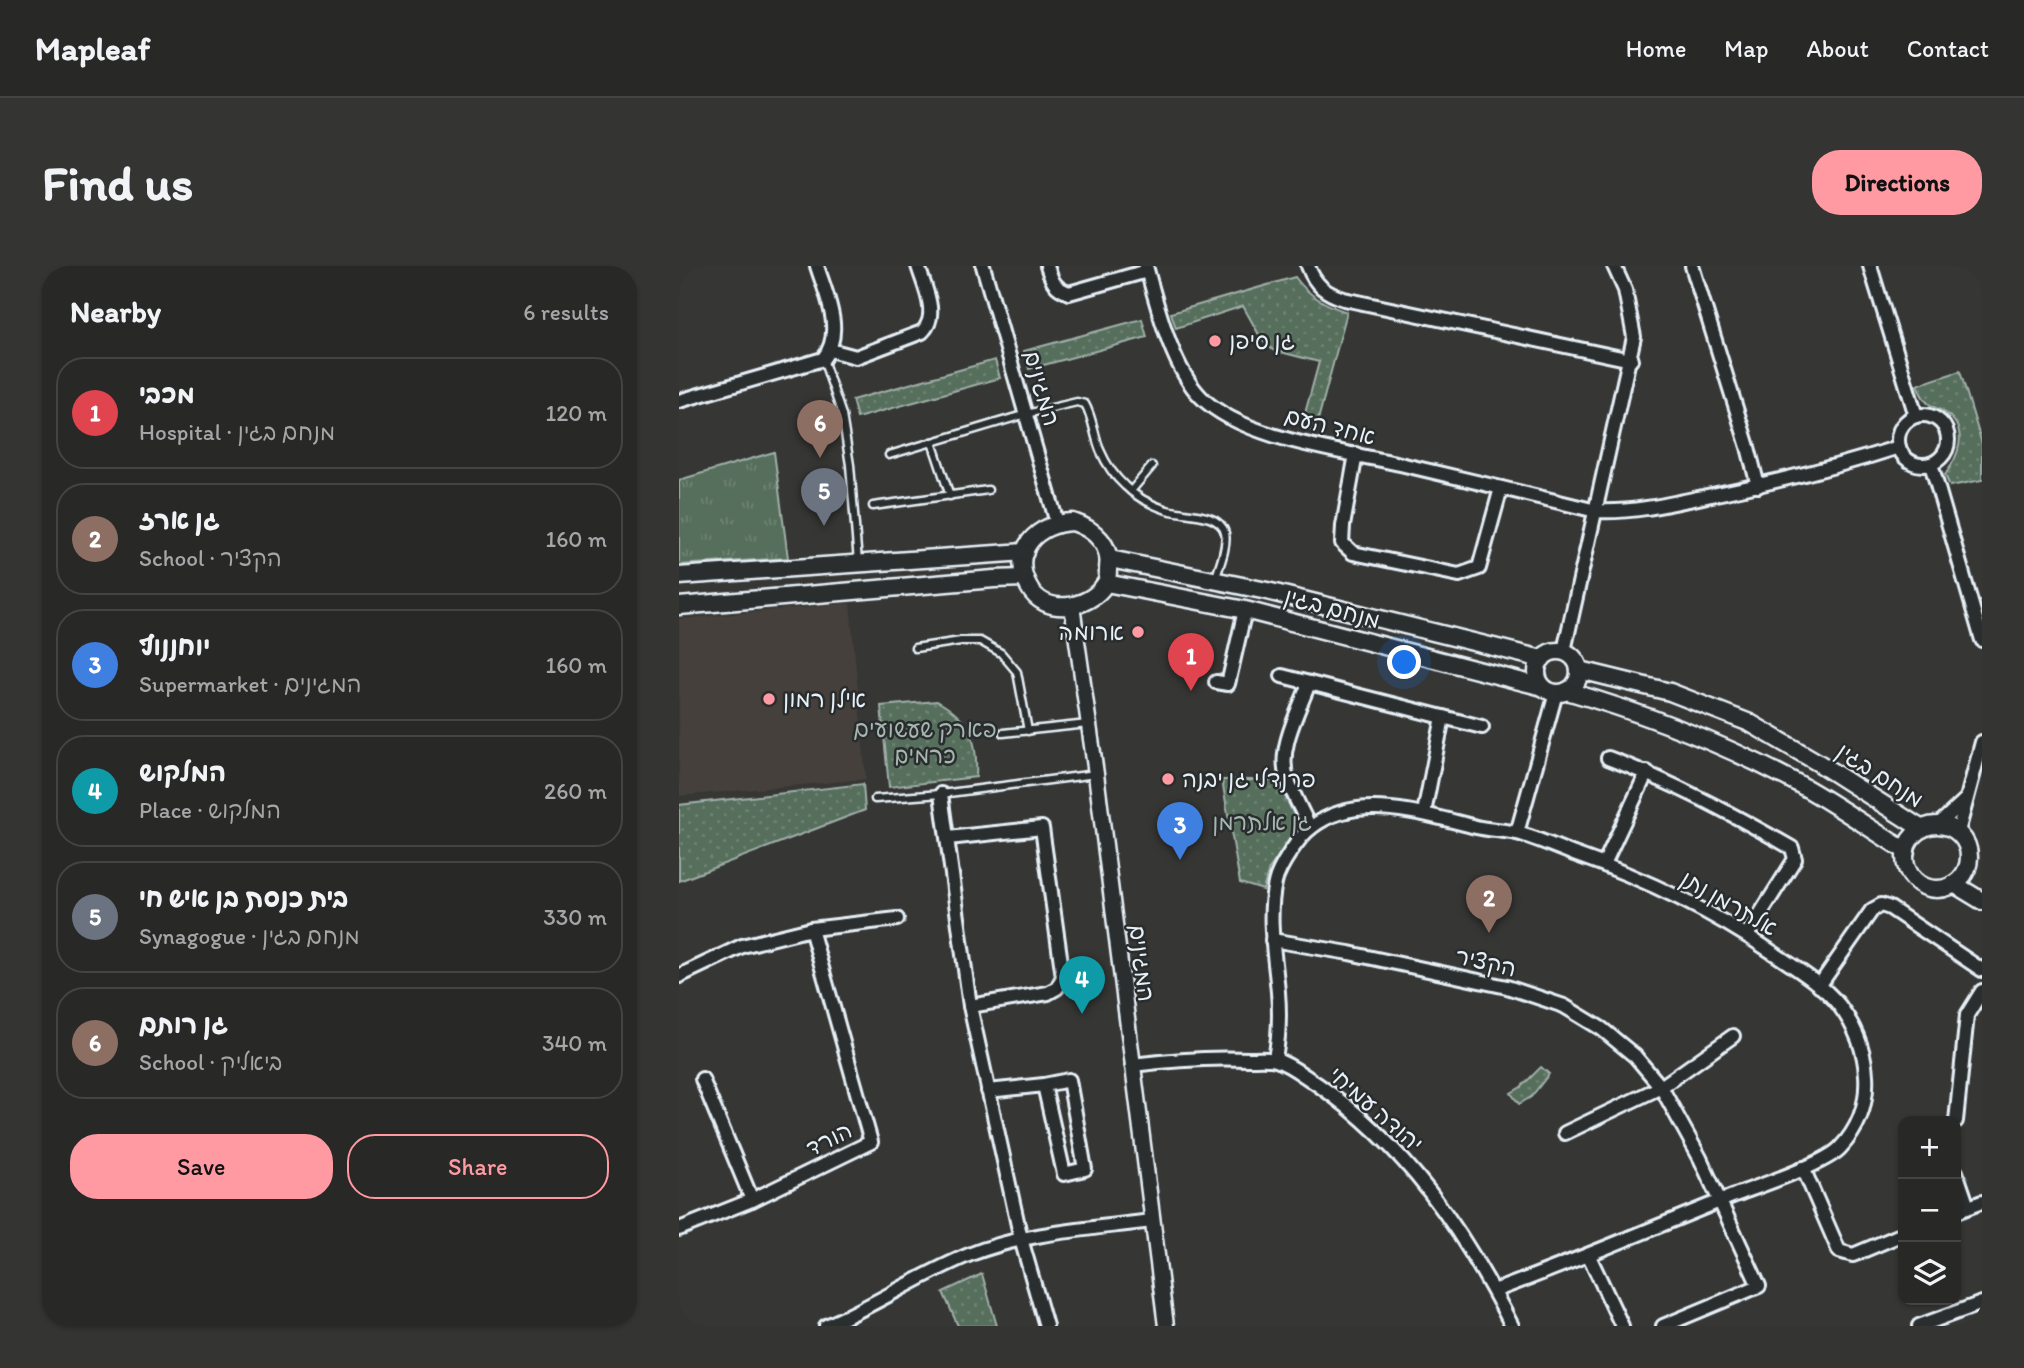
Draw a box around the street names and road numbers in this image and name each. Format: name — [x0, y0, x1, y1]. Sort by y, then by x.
street label: המגינים — [1018, 347, 1066, 429]
street label: אחד העם — [1282, 401, 1378, 451]
street label: מנחם בגין — [1281, 582, 1383, 634]
street label: מנחם בגין — [1831, 737, 1929, 813]
street label: אלתרמן נתן — [1675, 864, 1782, 943]
street label: המגינים — [1123, 923, 1161, 1003]
street label: הקציר — [1453, 941, 1519, 984]
street label: יהודה עמיחי — [1323, 1060, 1429, 1158]
street label: הורד — [801, 1116, 857, 1162]

